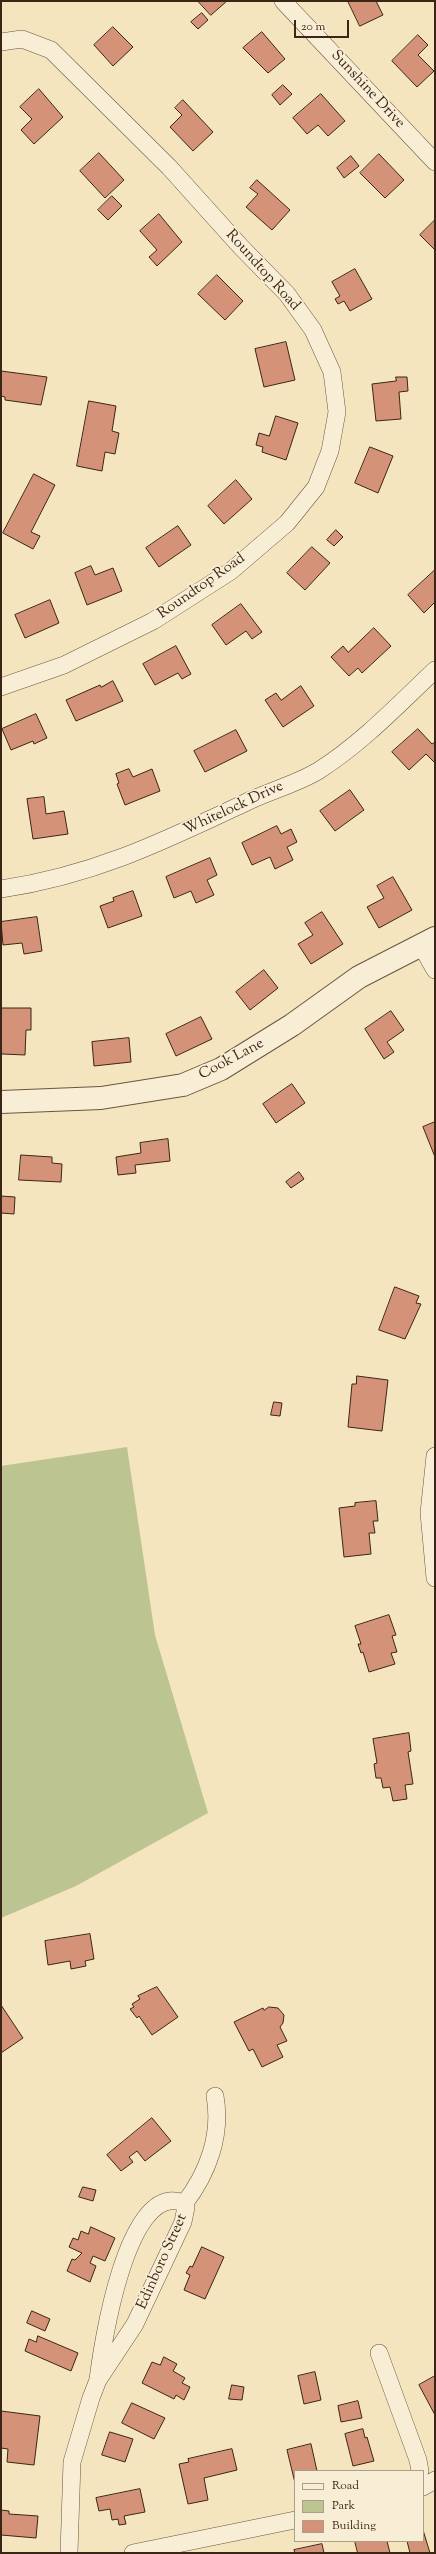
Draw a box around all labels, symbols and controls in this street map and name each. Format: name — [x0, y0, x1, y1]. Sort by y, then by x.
scale bar — [296, 12, 351, 38]
text: 20 m — [301, 18, 325, 36]
street label: Sunshine Drive — [326, 47, 408, 133]
street label: Roundtop Road — [221, 227, 303, 315]
street label: Roundtop Road — [155, 550, 249, 624]
street label: Whitelock Drive — [181, 778, 287, 840]
street label: Cook Lane — [196, 1035, 268, 1085]
street label: Edinboro Street — [134, 2211, 192, 2313]
legend — [294, 2470, 424, 2542]
text: Road — [332, 2477, 359, 2495]
text: Park — [332, 2497, 355, 2515]
text: Building — [332, 2517, 376, 2535]

